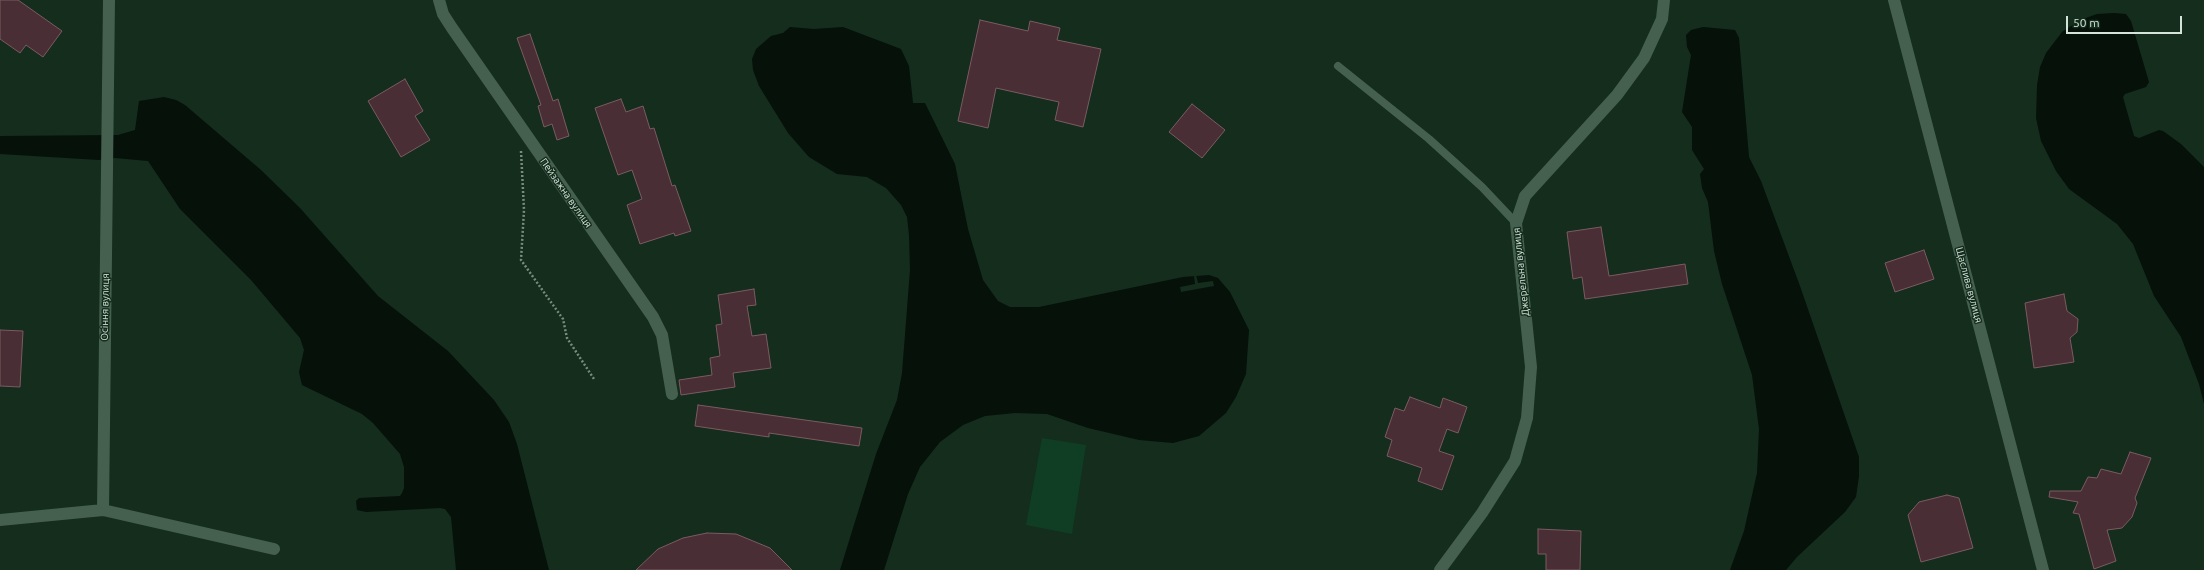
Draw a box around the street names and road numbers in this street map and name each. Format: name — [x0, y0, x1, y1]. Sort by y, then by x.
street label: Пейзажна вулиця — [538, 156, 594, 230]
street label: Джерельна вулиця — [1510, 227, 1532, 317]
street label: Щаслива вулиця — [1953, 246, 1985, 324]
street label: Осіння вулиця — [98, 273, 112, 341]

